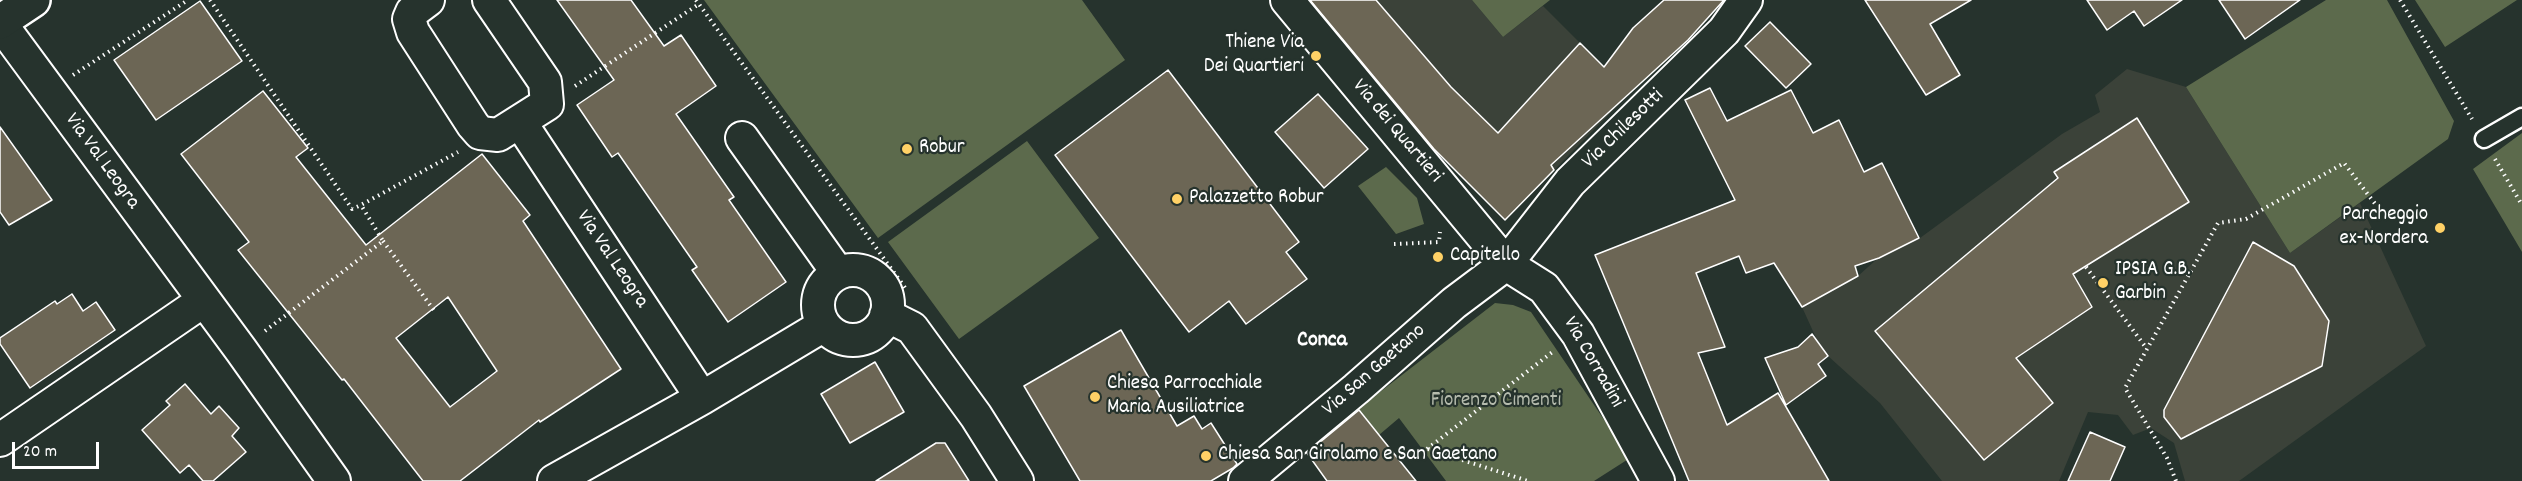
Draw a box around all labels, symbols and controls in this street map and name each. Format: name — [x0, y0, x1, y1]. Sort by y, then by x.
place label: Thiene Via Dei Quartieri — [1204, 31, 1304, 81]
marker: Thiene Via Dei Quartieri — [1309, 49, 1323, 63]
street label: Via dei Quartieri — [1345, 75, 1447, 189]
street label: Via Chilesotti — [1578, 85, 1670, 175]
street label: Via Val Leogra — [58, 109, 144, 215]
place label: Robur — [919, 136, 965, 162]
marker: Robur — [900, 142, 914, 156]
place label: Palazzetto Robur — [1189, 186, 1324, 212]
marker: Palazzetto Robur — [1170, 192, 1184, 206]
place label: Parcheggio ex-Nordera — [2340, 203, 2428, 253]
street label: Via Val Leogra — [569, 206, 653, 314]
marker: Parcheggio ex-Nordera — [2433, 221, 2447, 235]
place label: Capitello — [1450, 244, 1520, 270]
marker: Capitello — [1431, 250, 1445, 264]
place label: IPSIA G.B. Garbin — [2115, 258, 2191, 308]
marker: IPSIA G.B. Garbin — [2096, 276, 2110, 290]
street label: Via Corradini — [1556, 313, 1628, 413]
street label: Via San Gaetano — [1318, 319, 1432, 423]
district label: Conca — [1297, 329, 1347, 355]
place label: Chiesa Parrocchiale Maria Ausiliatrice — [1107, 372, 1262, 422]
park label: Fiorenzo Cimenti — [1431, 389, 1561, 415]
marker: Chiesa Parrocchiale Maria Ausiliatrice — [1088, 390, 1102, 404]
scale bar — [15, 430, 102, 468]
text: 20 m — [23, 440, 57, 465]
place label: Chiesa San Girolamo e San Gaetano — [1218, 443, 1497, 469]
marker: Chiesa San Girolamo e San Gaetano — [1199, 449, 1213, 463]

